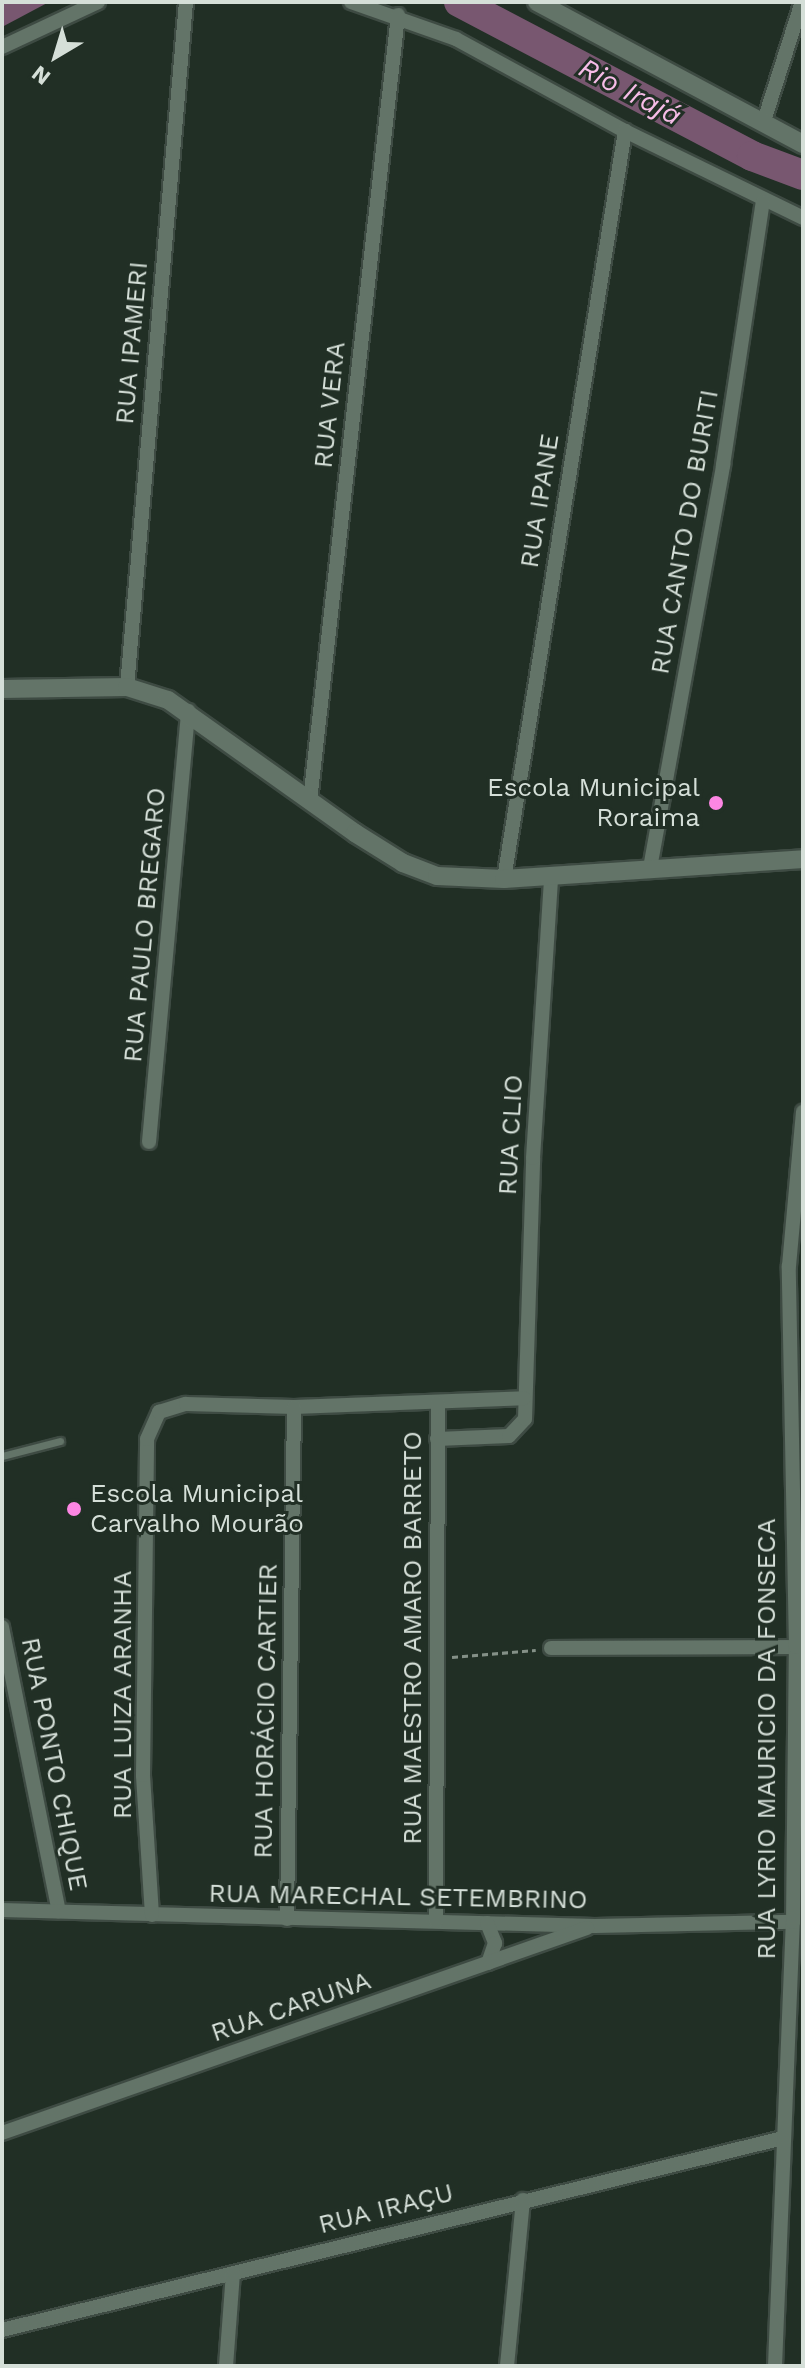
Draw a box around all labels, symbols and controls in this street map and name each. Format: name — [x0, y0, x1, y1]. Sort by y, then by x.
north arrow — [16, 16, 96, 96]
water label: Rio Irajá — [573, 51, 687, 133]
text: N — [27, 60, 55, 90]
street label: RUA IPAMERI — [109, 260, 155, 426]
street label: RUA VERA — [308, 339, 352, 471]
street label: RUA CANTO DO BURITI — [645, 387, 725, 677]
street label: RUA IPANE — [514, 431, 566, 571]
place label: Escola Municipal Roraima — [487, 772, 700, 834]
street label: RUA PAULO BREGARO — [117, 786, 173, 1064]
marker: Escola Municipal Roraima — [707, 794, 725, 812]
street label: RUA CLIO — [492, 1073, 530, 1197]
street label: RUA MAESTRO AMARO BARRETO — [397, 1430, 429, 1846]
place label: Escola Municipal Carvalho Mourão — [90, 1478, 304, 1540]
marker: Escola Municipal Carvalho Mourão — [65, 1500, 83, 1518]
street label: RUA LYRIO MAURICIO DA FONSECA — [751, 1517, 783, 1961]
street label: RUA HORÁCIO CARTIER — [248, 1563, 284, 1859]
street label: RUA LUIZA ARANHA — [107, 1569, 139, 1821]
street label: RUA PONTO CHIQUE — [14, 1634, 94, 1894]
street label: RUA MARECHAL SETEMBRINO — [207, 1878, 589, 1916]
street label: RUA CARUNA — [206, 1965, 376, 2049]
street label: RUA IRAÇU — [315, 2177, 457, 2241]

